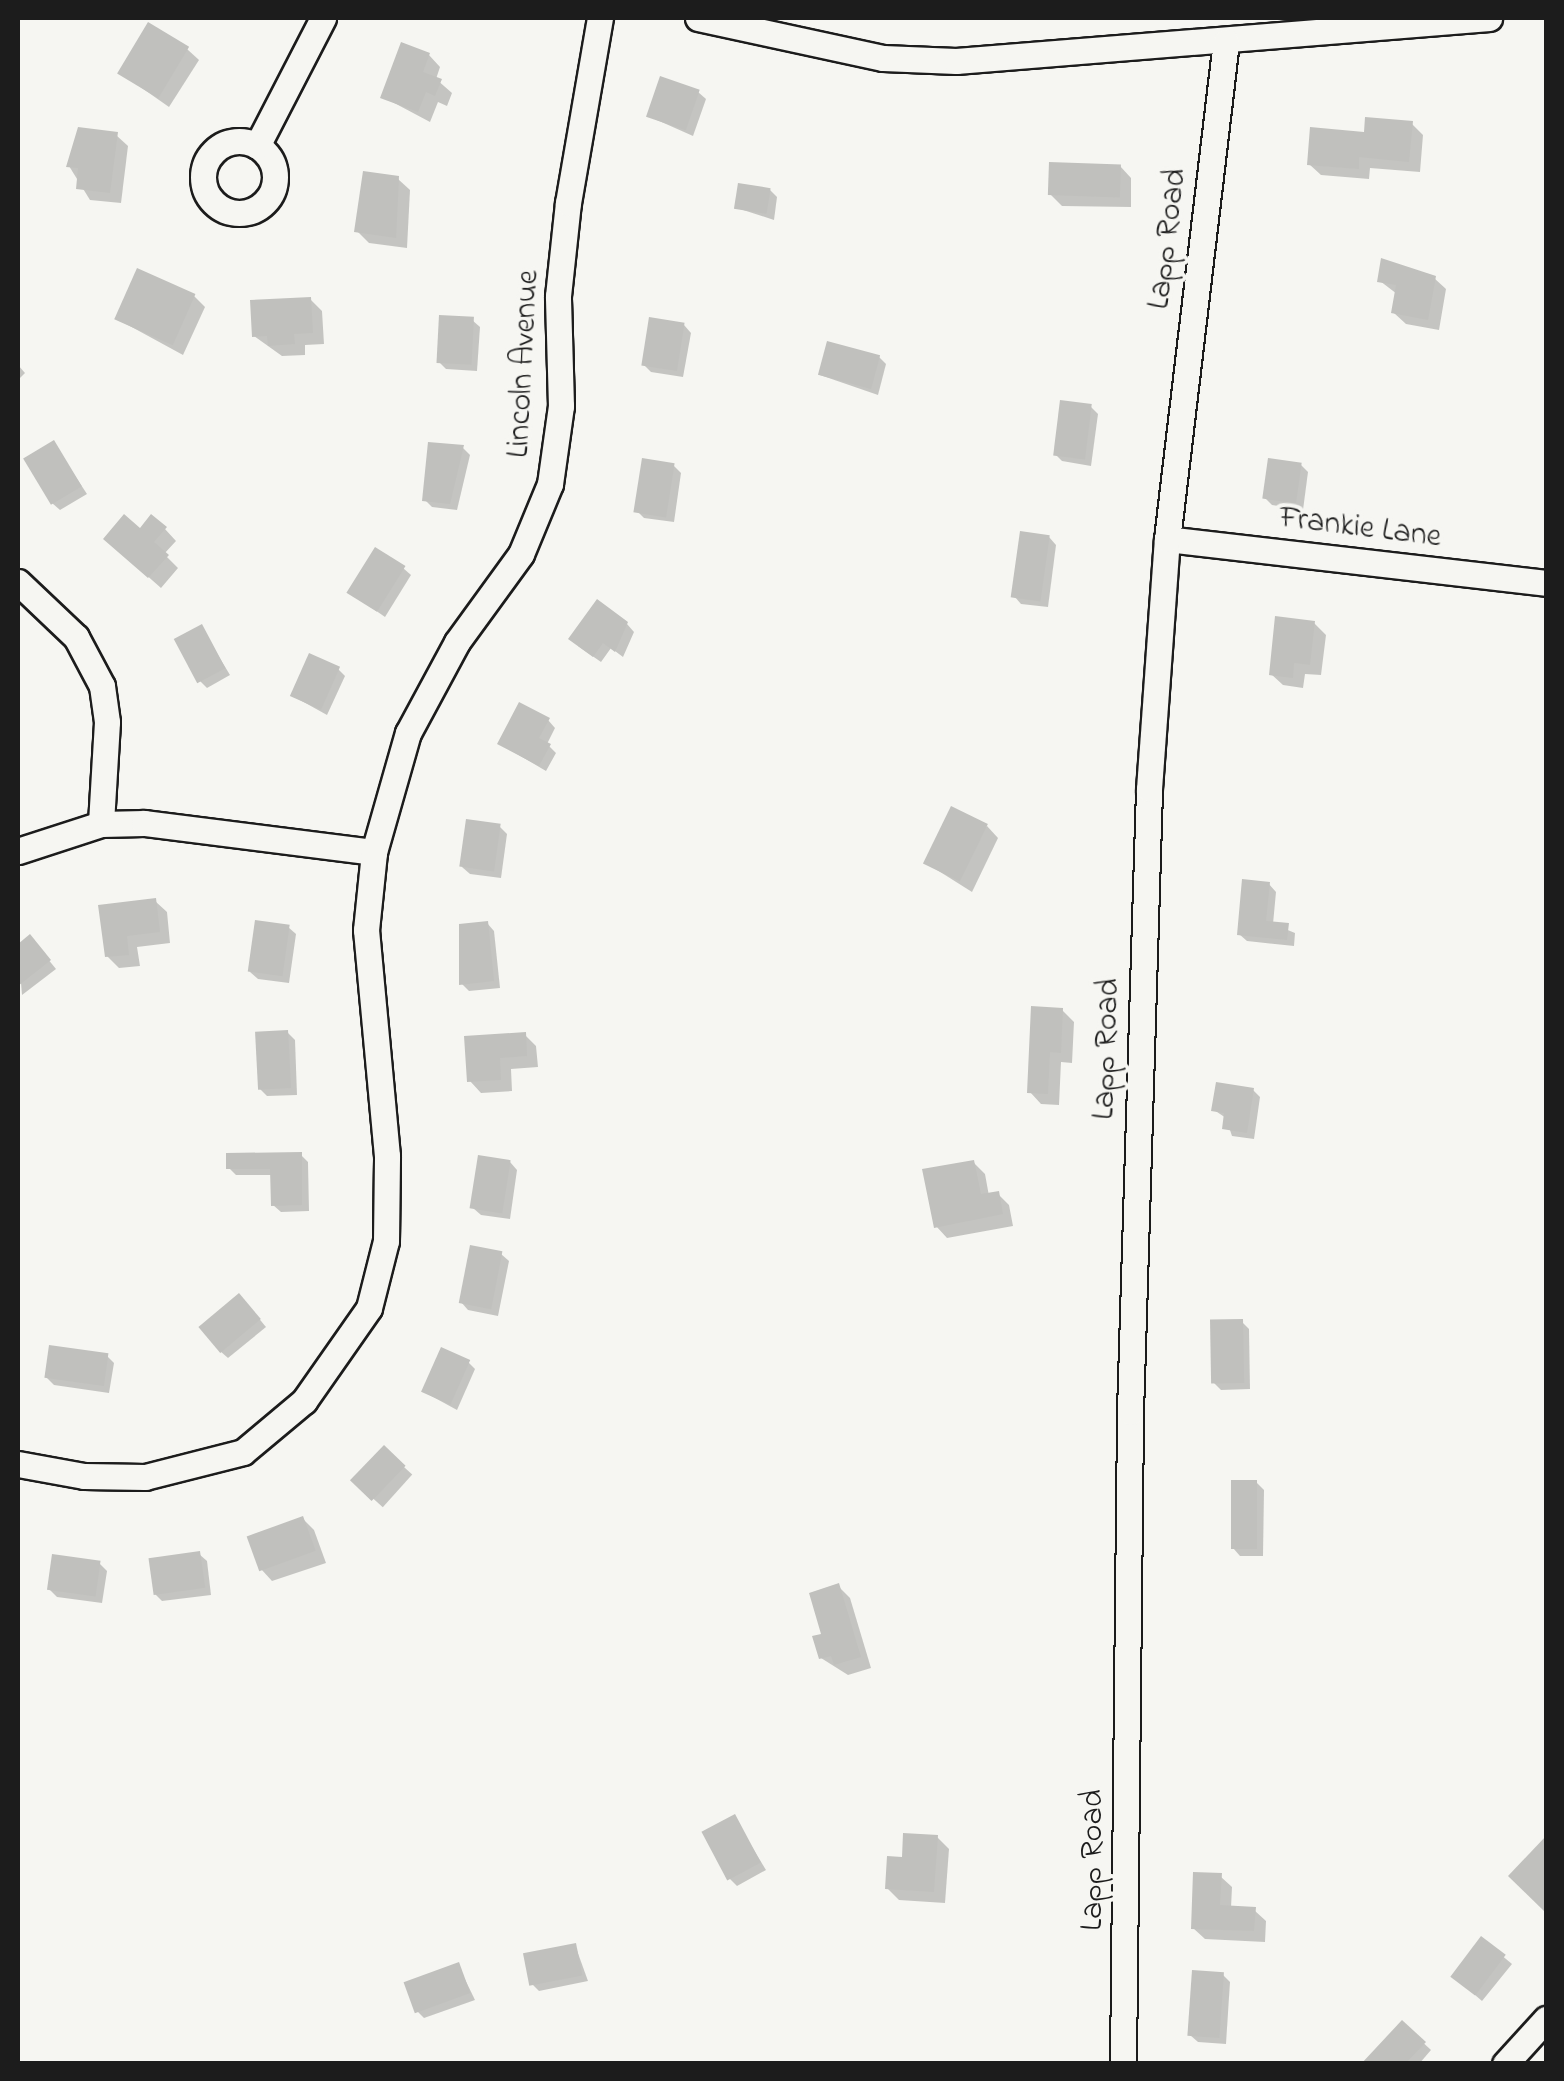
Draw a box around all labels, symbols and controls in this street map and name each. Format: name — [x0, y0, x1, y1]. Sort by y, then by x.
street label: Lapp Road — [1141, 166, 1197, 312]
street label: Lincoln Avenue — [501, 269, 549, 459]
street label: Frankie Lane — [1277, 500, 1443, 558]
street label: Lapp Road — [1086, 978, 1130, 1120]
street label: Lapp Road — [1075, 1789, 1113, 1931]

